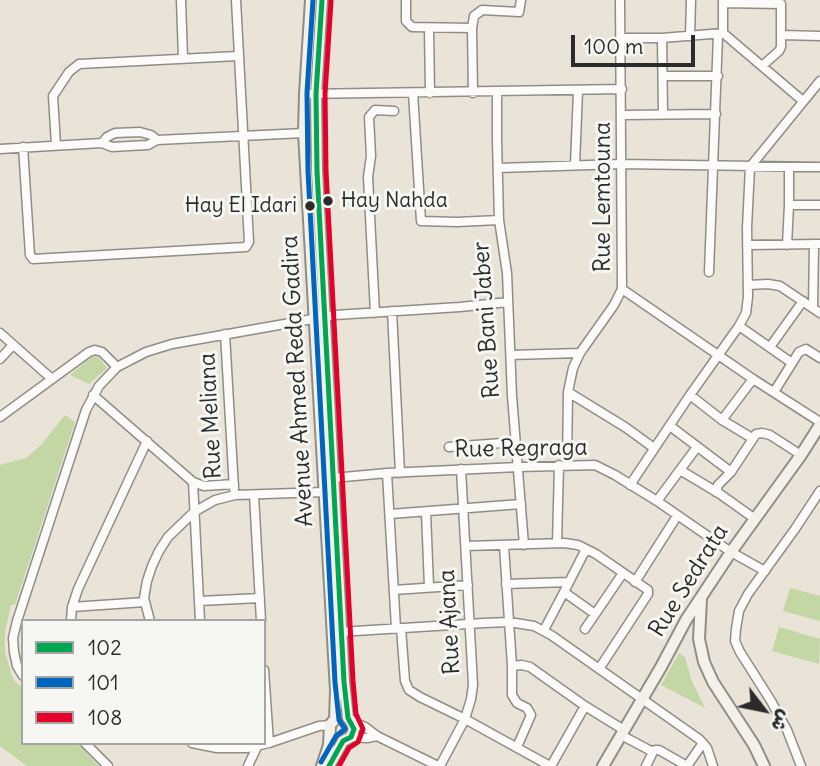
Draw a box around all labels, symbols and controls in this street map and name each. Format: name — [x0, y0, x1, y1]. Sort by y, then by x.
scale bar — [575, 21, 699, 65]
text: 100 m — [584, 33, 643, 60]
street label: Rue Lemtouna — [589, 122, 617, 272]
place label: Hay Nahda — [341, 188, 448, 214]
place label: Hay El Idari — [185, 193, 297, 219]
marker: Hay Nahda — [321, 194, 335, 208]
marker: Hay El Idari — [303, 199, 317, 213]
street label: Avenue Ahmed Reda Gadira — [277, 235, 319, 527]
street label: Rue Bani Jaber — [468, 241, 506, 399]
street label: Rue Meliana — [194, 352, 228, 480]
street label: Rue Regraga — [454, 434, 588, 464]
street label: Rue Sedrata — [644, 520, 734, 642]
street label: Rue Ajana — [433, 569, 467, 675]
legend — [21, 619, 266, 745]
text: 102 — [88, 634, 122, 661]
text: 101 — [88, 669, 119, 696]
north arrow — [729, 675, 799, 745]
text: 108 — [88, 704, 122, 731]
text: ش — [766, 706, 798, 736]

